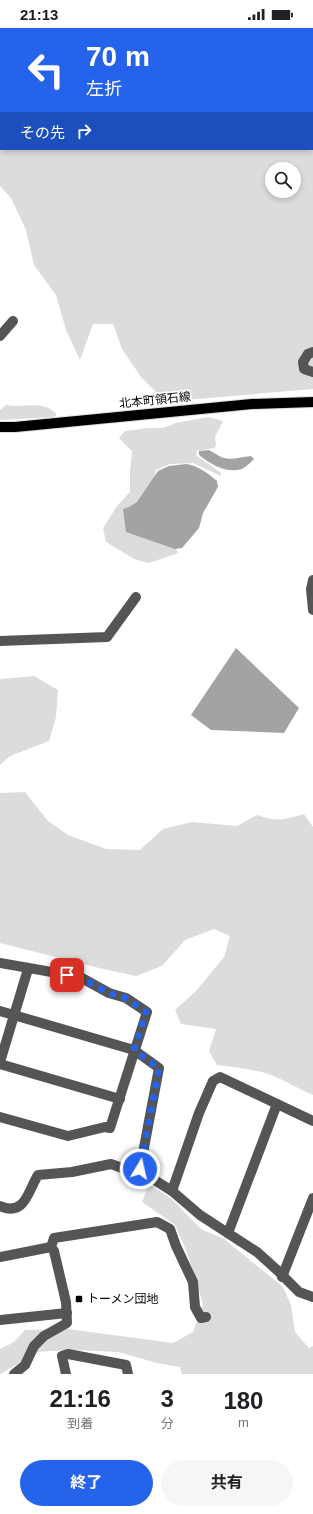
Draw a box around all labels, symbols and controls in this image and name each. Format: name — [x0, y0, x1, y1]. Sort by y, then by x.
text: 21:13 — [20, 6, 58, 23]
text: 70 m — [86, 41, 150, 72]
icon: left — [20, 44, 72, 96]
text: 左折 — [86, 79, 122, 99]
icon: right — [73, 120, 95, 142]
text: その先 — [20, 124, 65, 141]
map controls — [265, 162, 301, 198]
button: search — [265, 162, 301, 198]
street label: 北本町領石線 — [118, 389, 192, 411]
pin — [50, 958, 84, 992]
icon: arrive — [56, 964, 78, 986]
position arrow — [119, 1148, 161, 1190]
place label: トーメン団地 — [87, 1292, 159, 1306]
marker: トーメン団地 — [74, 1294, 84, 1304]
text: 21:16 — [50, 1385, 111, 1412]
text: 3 — [160, 1385, 174, 1412]
text: 180 — [223, 1387, 263, 1414]
text: m — [238, 1415, 249, 1430]
text: 到着 — [67, 1416, 93, 1431]
text: 分 — [161, 1416, 174, 1431]
button: 終了 — [20, 1460, 153, 1506]
button: 共有 — [161, 1460, 293, 1506]

